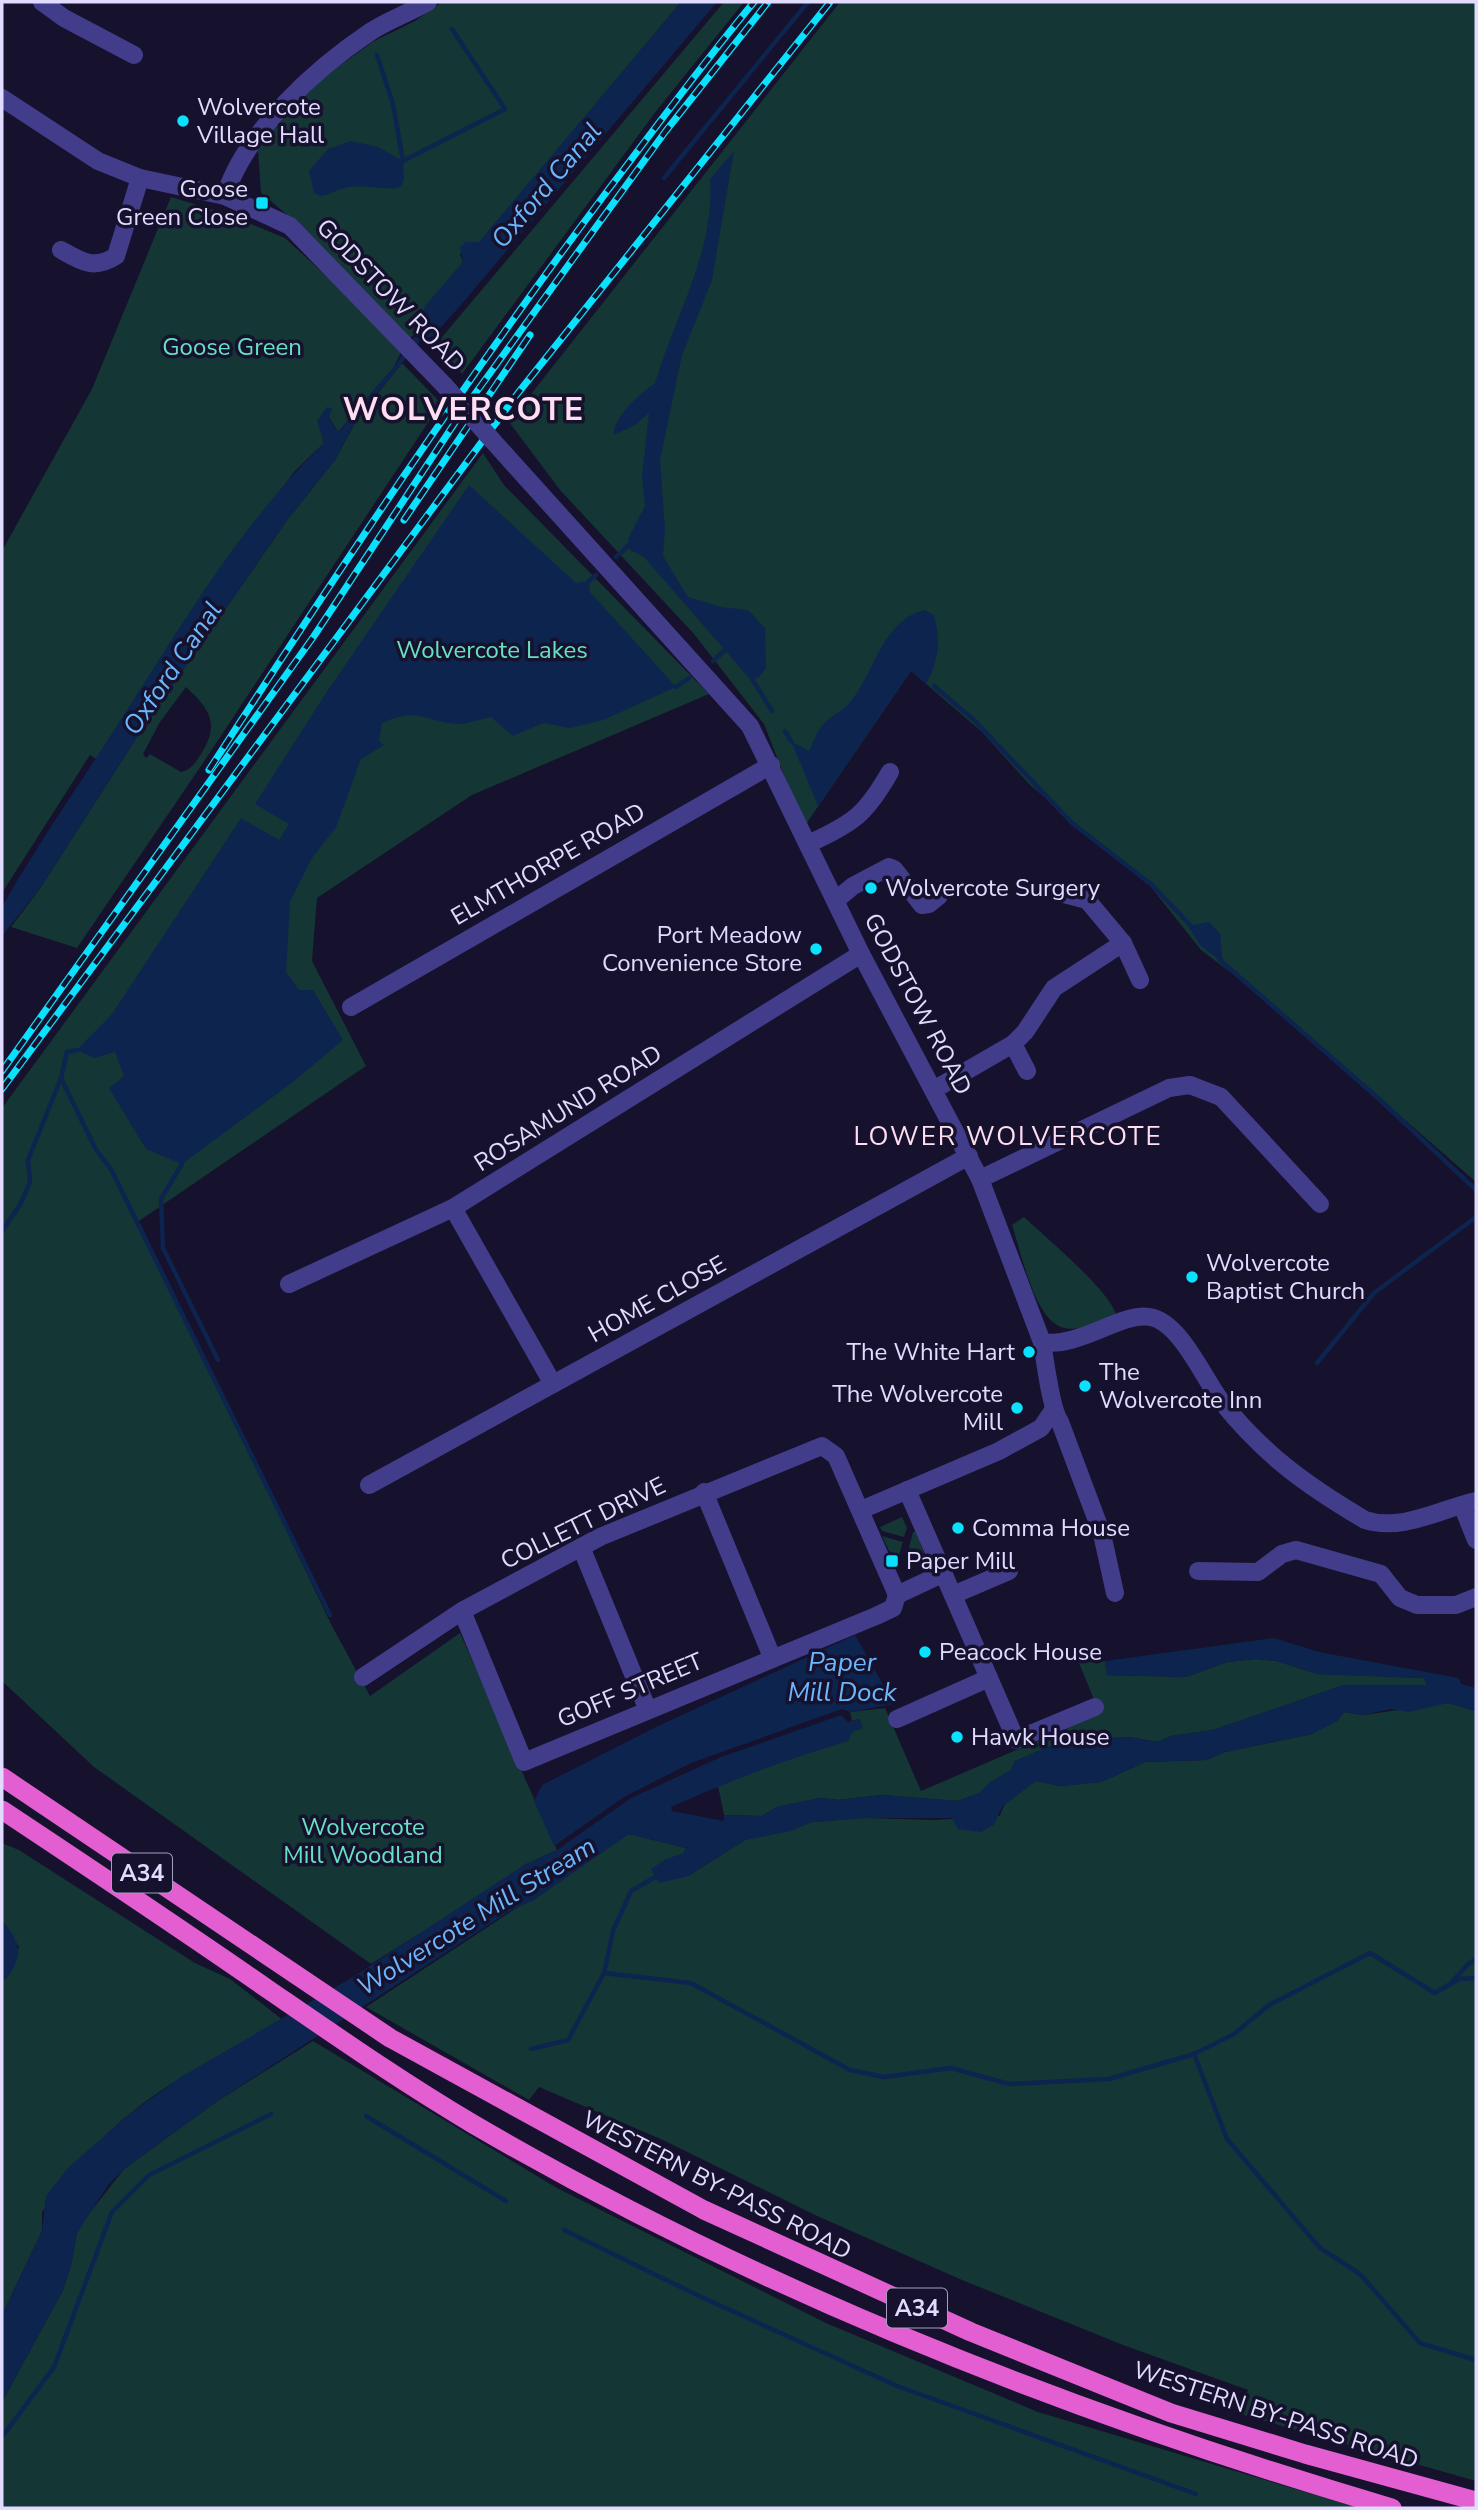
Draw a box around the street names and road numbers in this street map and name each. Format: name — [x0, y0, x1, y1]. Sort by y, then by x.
street label: GODSTOW ROAD — [310, 211, 472, 379]
street label: ELMTHORPE ROAD — [445, 795, 651, 933]
street label: GODSTOW ROAD — [857, 908, 979, 1100]
street label: ROSAMUND ROAD — [468, 1037, 668, 1179]
street label: HOME CLOSE — [582, 1248, 732, 1350]
street label: COLLETT DRIVE — [495, 1469, 671, 1577]
street label: GOFF STREET — [552, 1645, 708, 1735]
road number: A34 — [112, 1854, 172, 1892]
street label: WESTERN BY-PASS ROAD — [577, 2103, 857, 2267]
road number: A34 — [887, 2288, 947, 2328]
street label: WESTERN BY-PASS ROAD — [1129, 2354, 1423, 2476]

